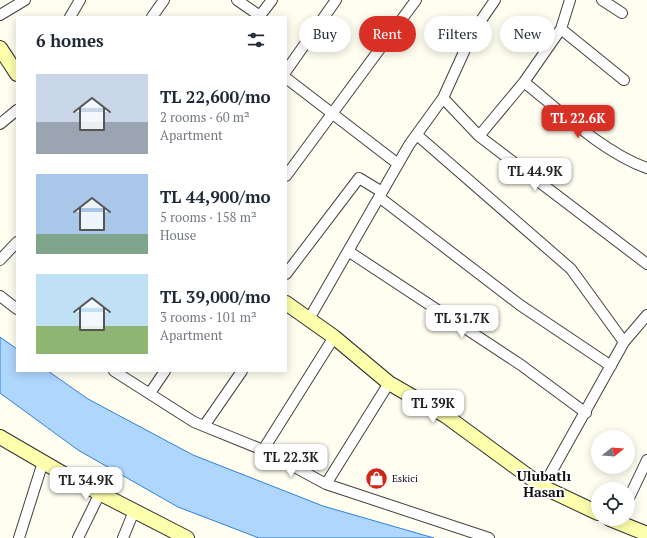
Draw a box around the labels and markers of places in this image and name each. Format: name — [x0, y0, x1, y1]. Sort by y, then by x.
pin: TL 22.6K — [537, 105, 619, 139]
pin: TL 44.9K — [494, 158, 576, 192]
pin: TL 31.7K — [421, 305, 503, 339]
pin: TL 39K — [400, 390, 466, 424]
pin: TL 22.3K — [250, 444, 332, 478]
shop icon: Eskici — [364, 465, 390, 491]
pin: TL 34.9K — [45, 467, 127, 501]
place label: Eskici — [392, 472, 418, 485]

